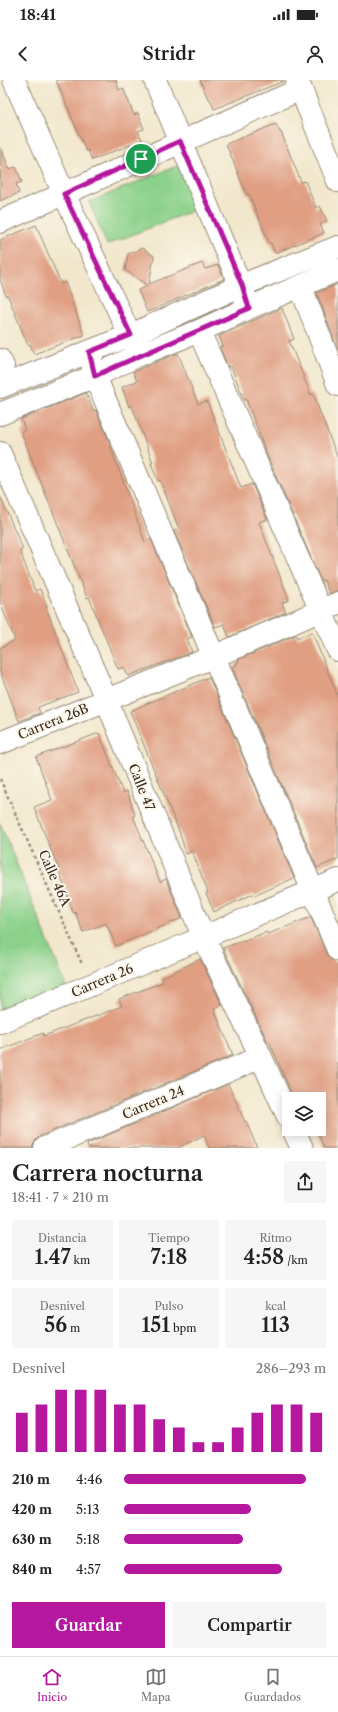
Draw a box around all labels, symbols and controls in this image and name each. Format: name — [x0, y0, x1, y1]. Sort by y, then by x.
text: 18:41 — [20, 5, 56, 24]
icon: back — [12, 43, 34, 65]
text: Stridr — [143, 43, 195, 65]
icon: person — [304, 43, 326, 65]
pin — [124, 142, 158, 176]
icon: arrive — [130, 148, 152, 170]
street label: Carrera 26B — [15, 700, 91, 742]
street label: Calle 47 — [125, 761, 159, 813]
street label: Calle 46A — [35, 847, 75, 909]
street label: Carrera 26 — [69, 960, 136, 1000]
street label: Carrera 24 — [120, 1082, 186, 1122]
map controls — [282, 1092, 326, 1136]
button: layers — [282, 1092, 326, 1136]
text: Carrera nocturna — [12, 1160, 203, 1187]
button: share — [284, 1161, 326, 1203]
text: 18:41 · 7 × 210 m — [12, 1189, 109, 1205]
text: Distancia — [38, 1231, 87, 1245]
text: Tiempo — [148, 1231, 190, 1245]
text: Ritmo — [260, 1231, 292, 1245]
text: 1.47 — [34, 1245, 71, 1269]
text: 7:18 — [150, 1245, 188, 1269]
text: 4:58 — [244, 1245, 284, 1269]
text: km — [71, 1253, 90, 1267]
text: /km — [284, 1253, 308, 1267]
text: Desnivel — [40, 1299, 85, 1313]
text: Pulso — [155, 1299, 183, 1313]
text: kcal — [265, 1299, 286, 1313]
text: 56 — [44, 1313, 67, 1337]
text: 151 — [141, 1313, 170, 1337]
text: 113 — [261, 1313, 290, 1337]
text: m — [67, 1321, 80, 1335]
text: bpm — [170, 1321, 197, 1335]
text: Desnivel — [12, 1360, 65, 1376]
text: 286–293 m — [256, 1360, 326, 1376]
text: 210 m — [12, 1471, 50, 1487]
text: 4:46 — [76, 1471, 102, 1487]
text: 420 m — [12, 1501, 52, 1517]
text: 5:13 — [76, 1501, 99, 1517]
text: 630 m — [12, 1531, 52, 1547]
text: 5:18 — [76, 1531, 100, 1547]
text: 840 m — [12, 1561, 52, 1577]
text: 4:57 — [76, 1561, 101, 1577]
button: Guardar — [12, 1602, 165, 1648]
button: Compartir — [173, 1602, 326, 1648]
tab: Inicio — [37, 1666, 67, 1704]
tab: Mapa — [141, 1666, 170, 1704]
tab: Guardados — [244, 1666, 301, 1704]

